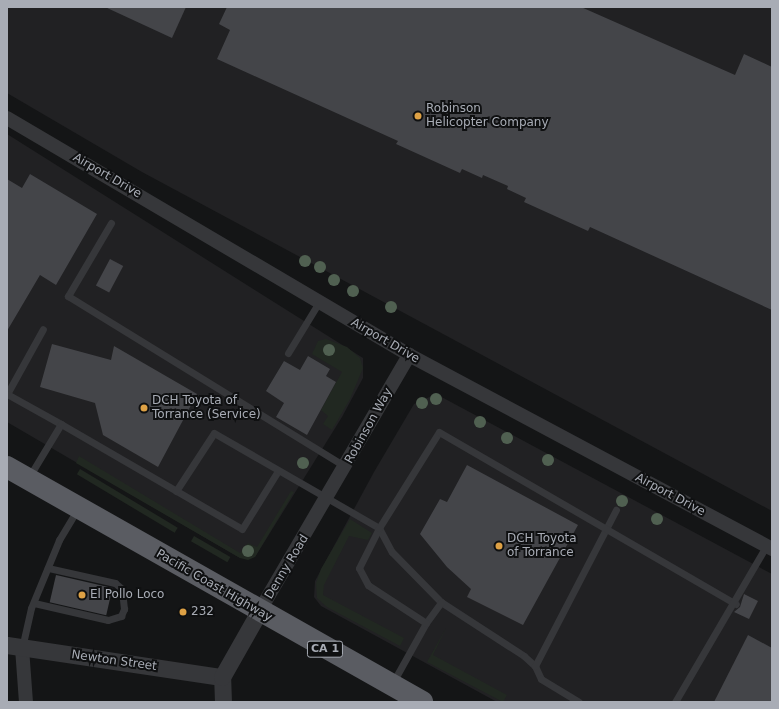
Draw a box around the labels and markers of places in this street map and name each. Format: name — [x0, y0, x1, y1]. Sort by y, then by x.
place label: Robinson Helicopter Company — [426, 102, 549, 130]
marker: Robinson Helicopter Company — [413, 111, 423, 121]
place label: DCH Toyota of Torrance (Service) — [152, 394, 261, 422]
marker: DCH Toyota of Torrance (Service) — [139, 403, 149, 413]
place label: DCH Toyota of Torrance — [507, 532, 577, 560]
marker: DCH Toyota of Torrance — [494, 541, 504, 551]
place label: El Pollo Loco — [90, 588, 164, 602]
marker: El Pollo Loco — [77, 590, 87, 600]
place label: 232 — [191, 605, 214, 619]
marker: 232 — [178, 607, 188, 617]

